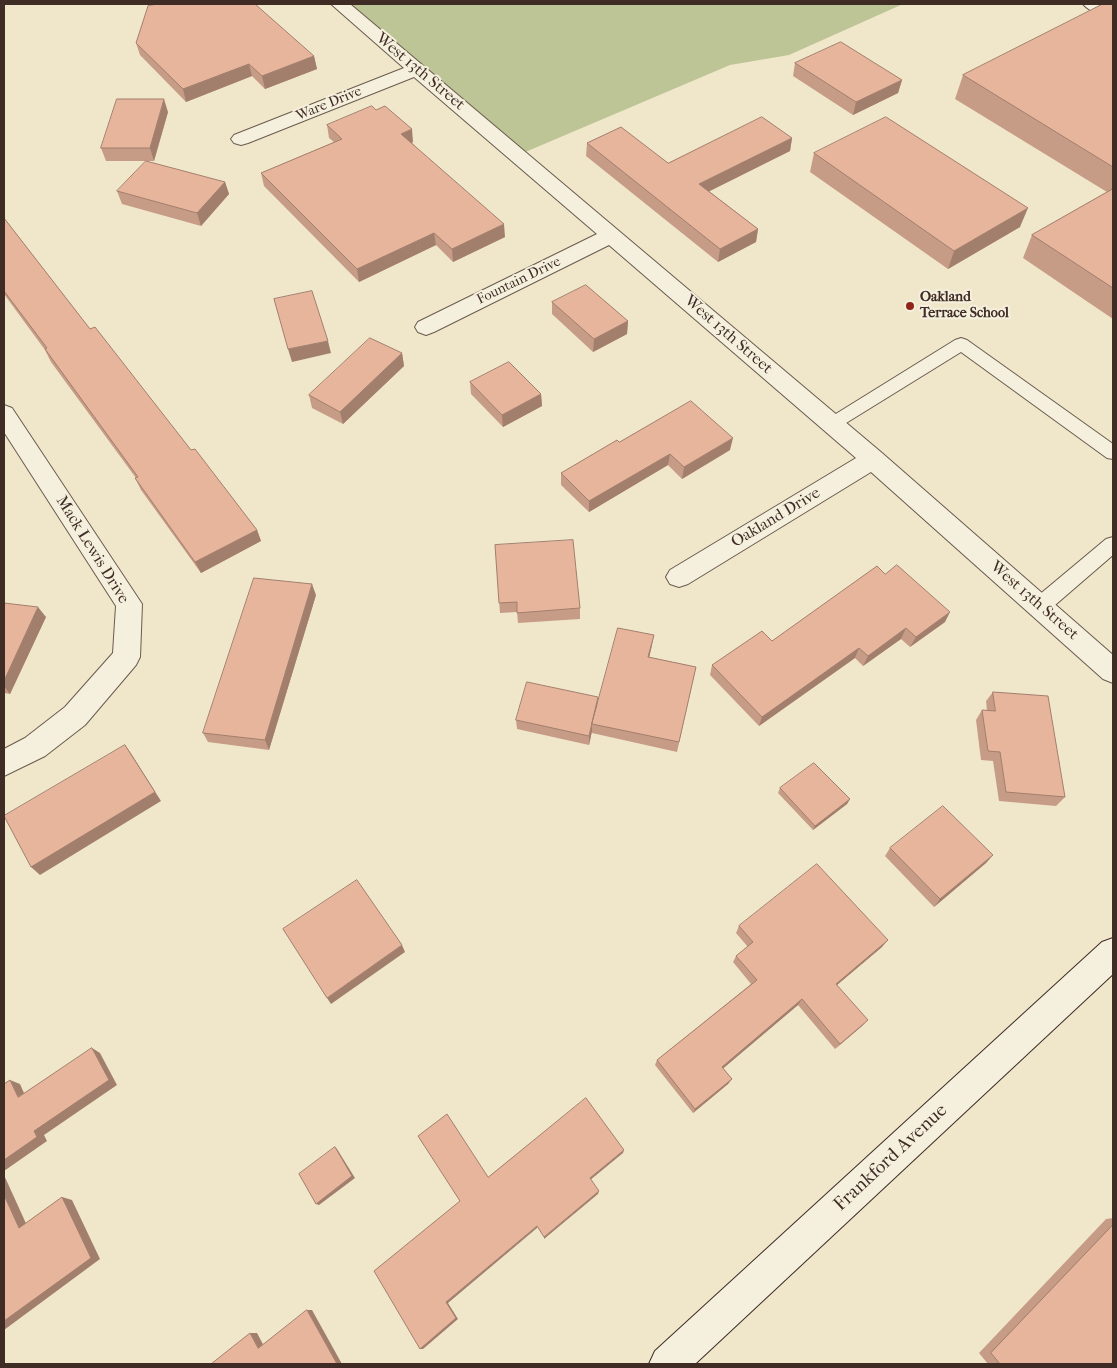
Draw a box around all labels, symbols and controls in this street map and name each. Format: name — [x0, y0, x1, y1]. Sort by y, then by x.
street label: West 13th Street — [372, 29, 468, 115]
street label: Ware Drive — [294, 83, 364, 125]
street label: Fountain Drive — [474, 253, 564, 309]
place label: Oakland Terrace School — [920, 290, 1009, 322]
street label: West 13th Street — [680, 292, 776, 378]
marker: Oakland Terrace School — [904, 300, 916, 312]
street label: Oakland Drive — [728, 484, 824, 552]
street label: Mack Lewis Drive — [51, 493, 133, 607]
street label: West 13th Street — [986, 558, 1082, 644]
street label: Frankford Avenue — [829, 1100, 953, 1216]

